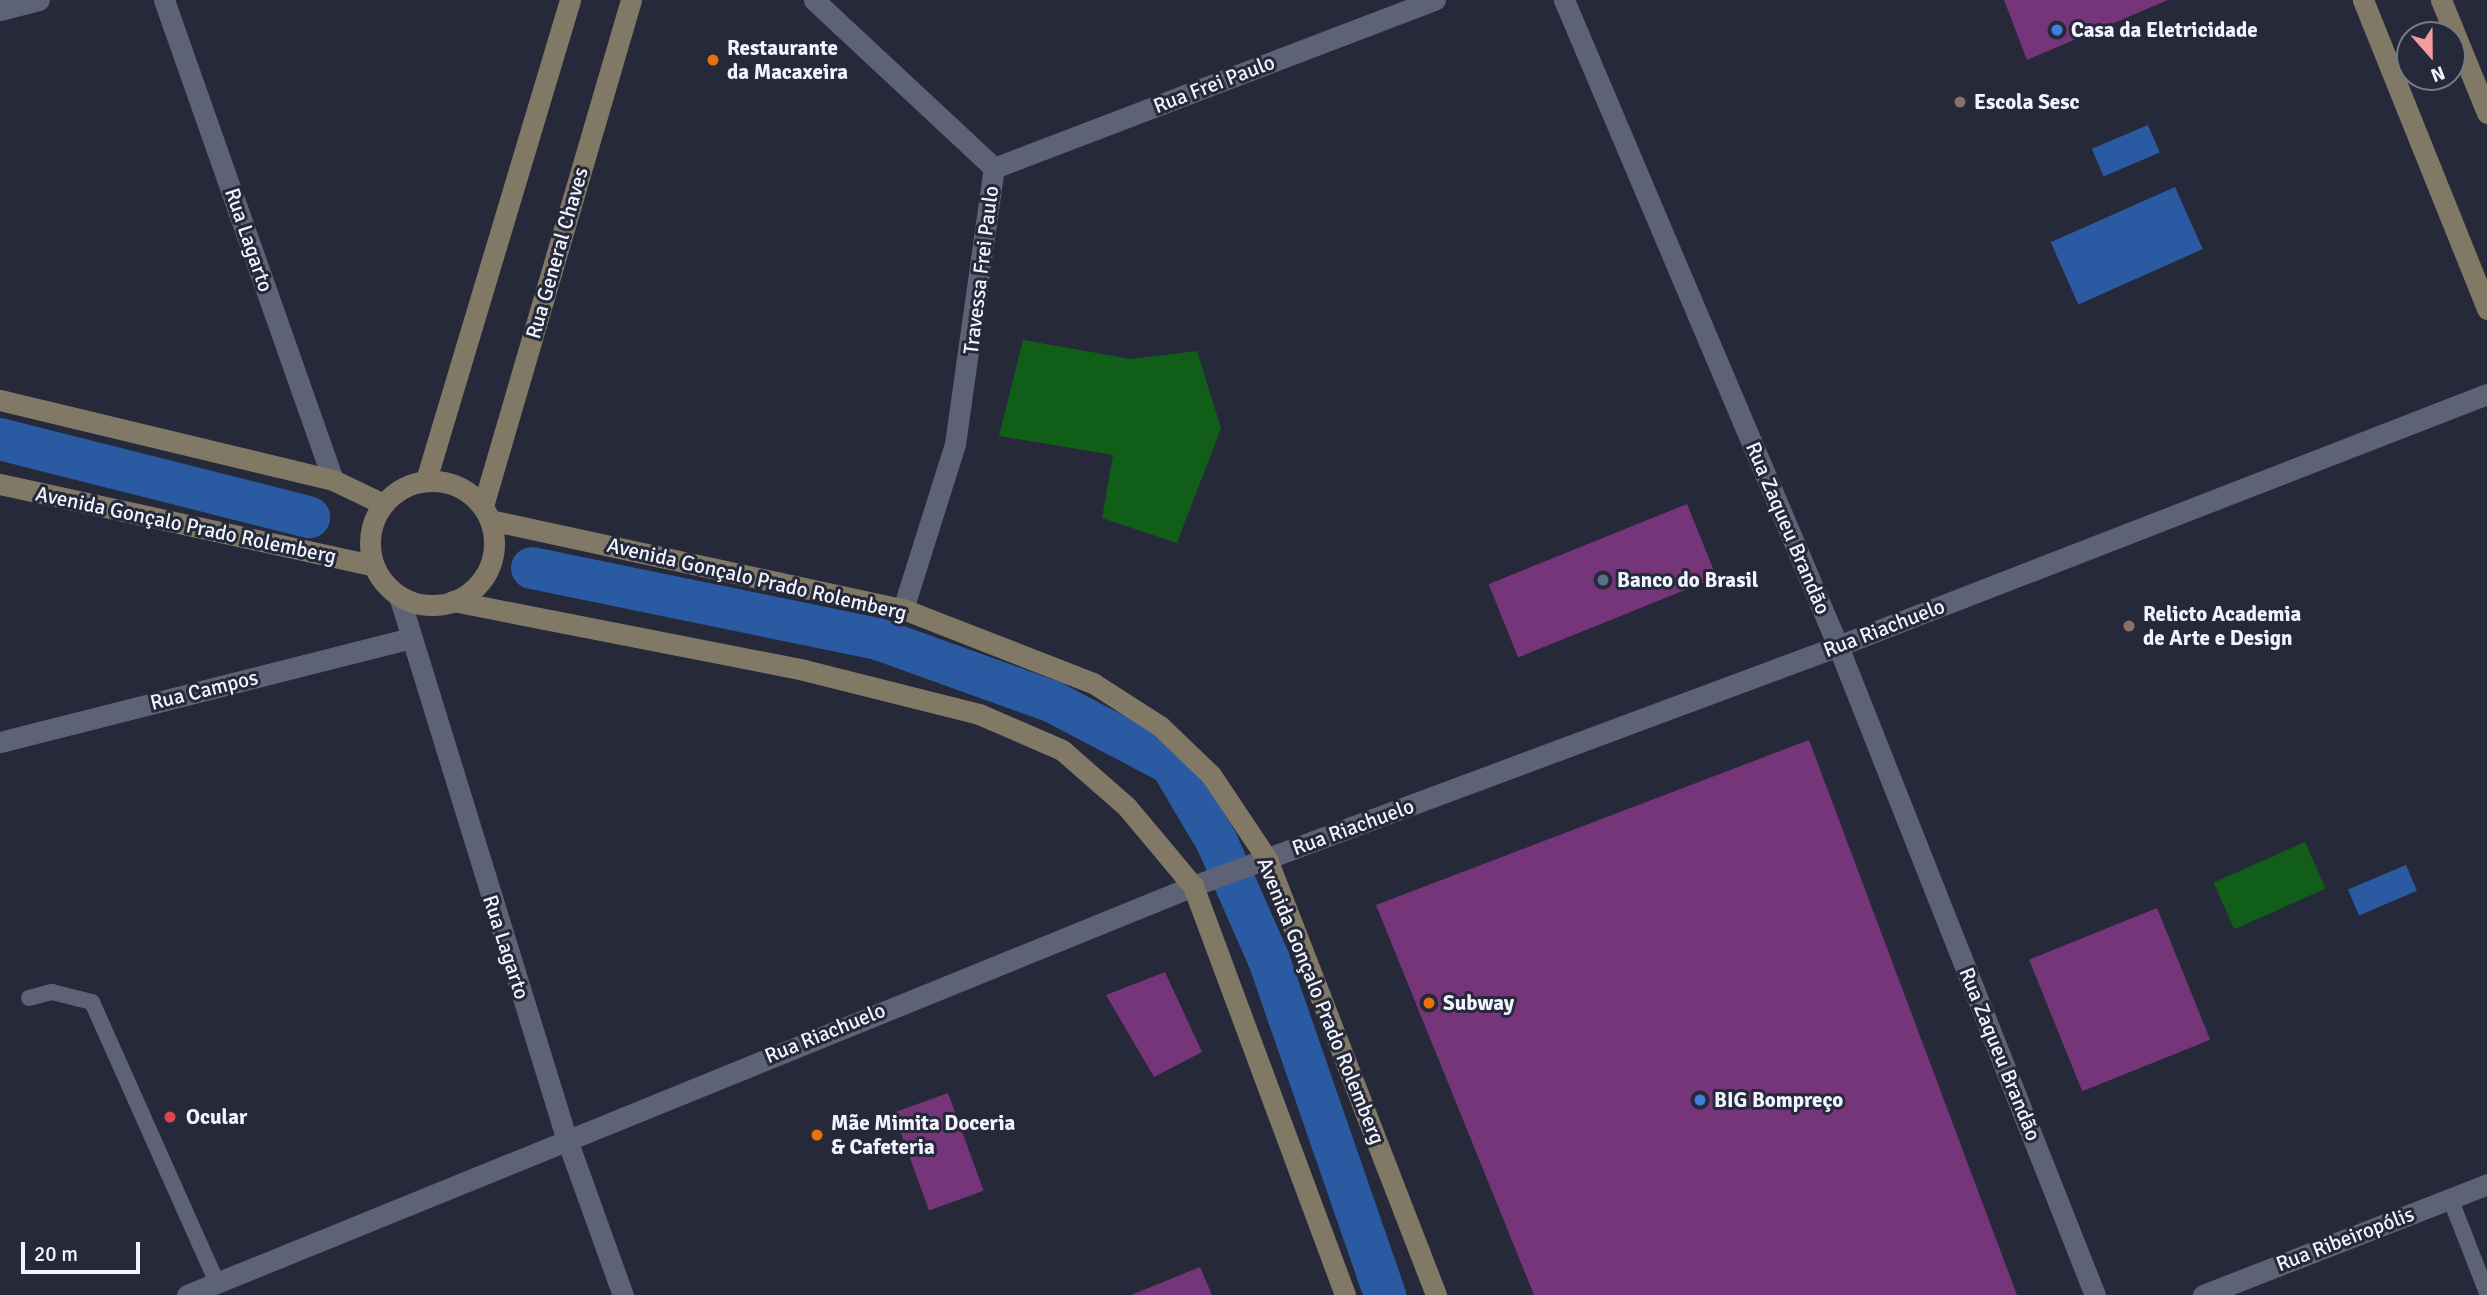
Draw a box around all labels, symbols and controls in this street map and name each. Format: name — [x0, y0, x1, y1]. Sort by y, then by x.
place label: Casa da Eletricidade — [2071, 17, 2258, 43]
north arrow — [2396, 21, 2466, 91]
marker: Casa da Eletricidade — [2049, 22, 2065, 38]
place label: Restaurante da Macaxeira — [727, 35, 848, 85]
street label: Rua Frei Paulo — [1150, 49, 1278, 119]
marker: Restaurante da Macaxeira — [705, 52, 721, 68]
text: N — [2427, 60, 2448, 87]
place label: Escola Sesc — [1974, 89, 2080, 115]
marker: Escola Sesc — [1952, 94, 1968, 110]
street label: Rua General Chaves — [520, 164, 594, 342]
street label: Travessa Frei Paulo — [958, 184, 1004, 356]
street label: Rua Lagarto — [219, 185, 279, 295]
street label: Rua Zaqueu Brandão — [1740, 438, 1836, 618]
street label: Avenida Gonçalo Prado Rolemberg — [33, 481, 339, 569]
street label: Avenida Gonçalo Prado Rolemberg — [605, 532, 909, 626]
place label: Banco do Brasil — [1617, 567, 1758, 593]
marker: Banco do Brasil — [1595, 572, 1611, 588]
street label: Rua Riachuelo — [1820, 593, 1948, 663]
place label: Relicto Academia de Arte e Design — [2143, 601, 2301, 651]
marker: Relicto Academia de Arte e Design — [2121, 618, 2137, 634]
street label: Rua Campos — [148, 664, 260, 716]
street label: Rua Riachuelo — [1289, 793, 1417, 861]
street label: Avenida Gonçalo Prado Rolemberg — [1252, 854, 1390, 1148]
street label: Rua Lagarto — [477, 892, 535, 1002]
street label: Rua Zaqueu Brandão — [1954, 964, 2046, 1144]
place label: Subway — [1443, 990, 1514, 1016]
marker: Subway — [1421, 995, 1437, 1011]
street label: Rua Riachuelo — [761, 997, 889, 1069]
place label: BIG Bompreço — [1714, 1087, 1843, 1113]
marker: BIG Bompreço — [1692, 1092, 1708, 1108]
place label: Ocular — [186, 1104, 247, 1130]
marker: Ocular — [160, 1107, 180, 1127]
place label: Mãe Mimita Doceria & Cafeteria — [831, 1110, 1015, 1160]
marker: Mãe Mimita Doceria & Cafeteria — [809, 1127, 825, 1143]
street label: Rua Ribeiropólis — [2272, 1201, 2418, 1277]
scale bar — [24, 1228, 144, 1272]
text: 20 m — [34, 1241, 78, 1267]

